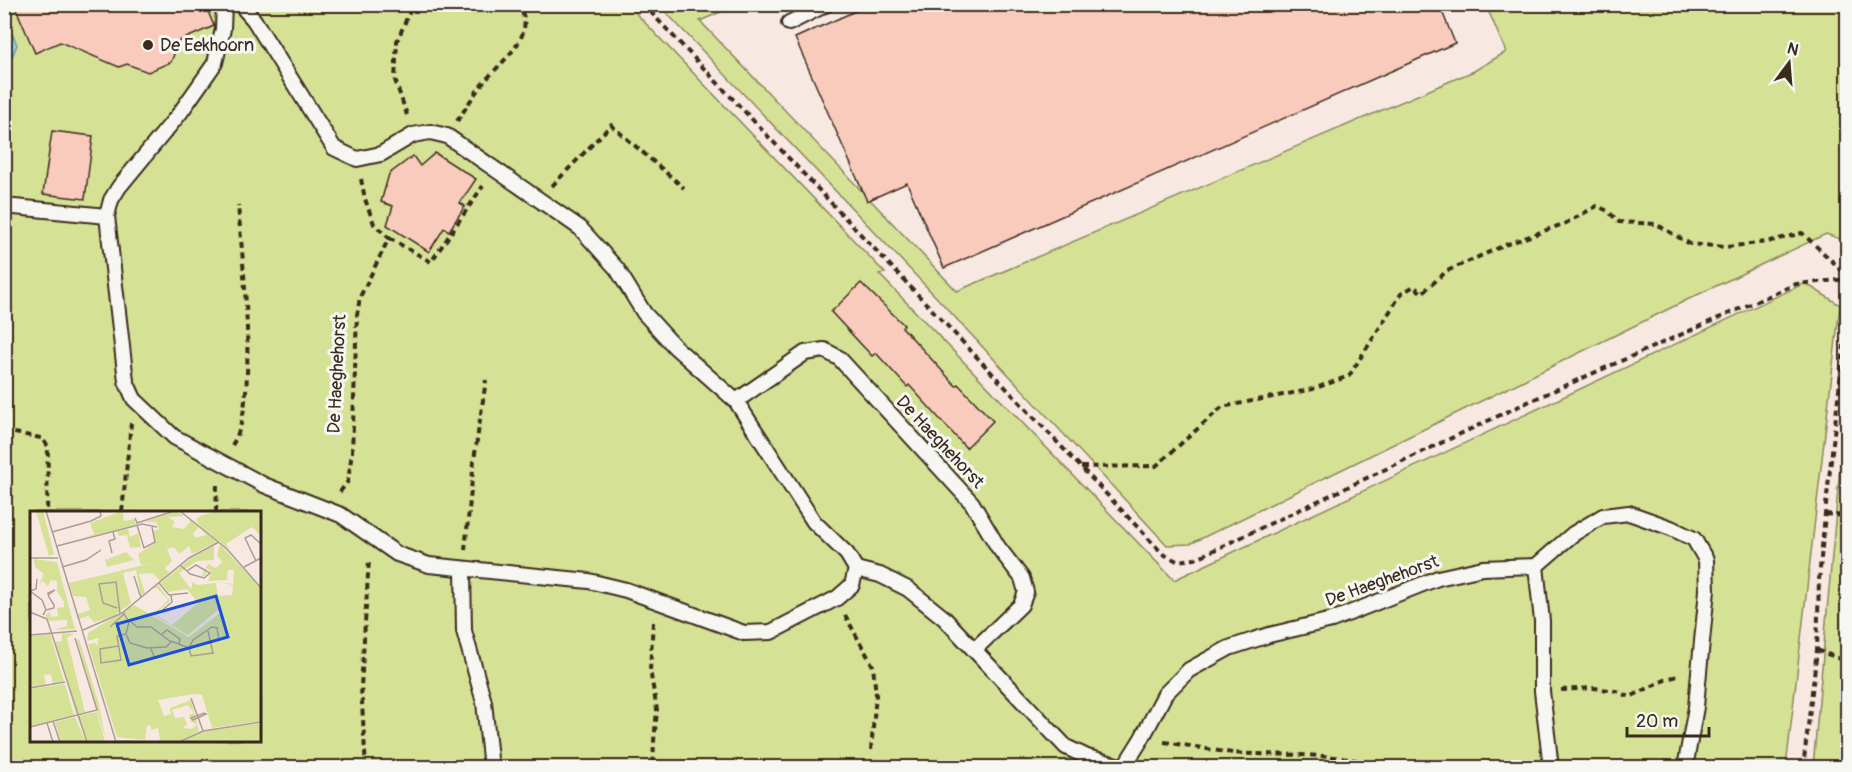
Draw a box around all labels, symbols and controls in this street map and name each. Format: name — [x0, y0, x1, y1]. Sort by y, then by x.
north arrow — [1759, 33, 1819, 93]
place label: De Eekhoorn — [160, 34, 254, 57]
marker: De Eekhoorn — [141, 38, 155, 52]
text: N — [1785, 38, 1801, 61]
street label: De Haeghehorst — [322, 313, 352, 434]
street label: De Haeghehorst — [891, 391, 990, 494]
inset map — [30, 511, 261, 742]
street label: De Haeghehorst — [1322, 550, 1443, 612]
scale bar — [1627, 700, 1710, 738]
text: 20 m — [1636, 710, 1678, 733]

